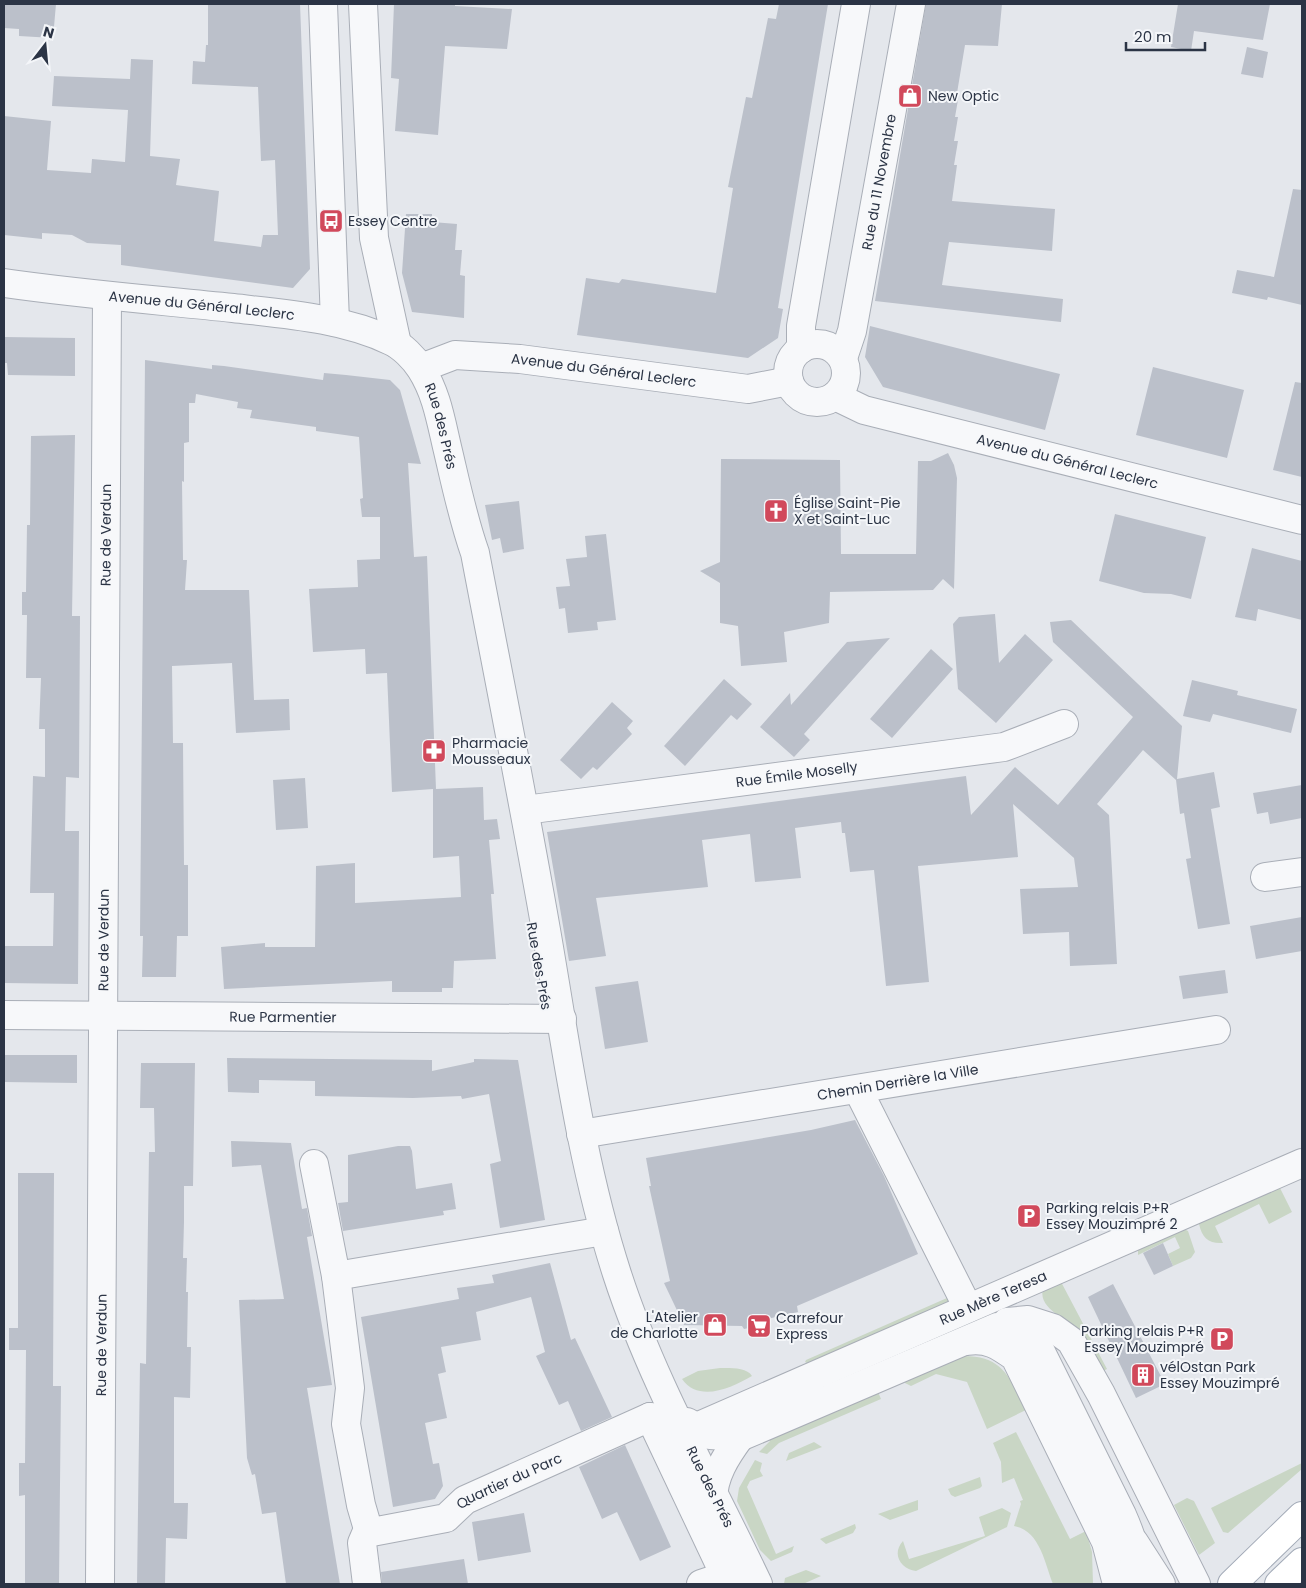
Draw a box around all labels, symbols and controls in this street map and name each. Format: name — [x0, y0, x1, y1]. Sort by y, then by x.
north arrow — [20, 20, 70, 70]
scale bar — [1126, 20, 1205, 52]
text: N — [41, 21, 56, 44]
text: 20 m — [1134, 26, 1172, 47]
shop icon: New Optic — [897, 83, 923, 109]
place label: New Optic — [928, 86, 999, 106]
street label: Rue du 11 Novembre — [857, 112, 901, 252]
bus stop icon: Essey Centre — [318, 208, 344, 234]
place label: Essey Centre — [348, 211, 438, 231]
street label: Avenue du Général Leclerc — [108, 286, 296, 325]
street label: Avenue du Général Leclerc — [510, 348, 698, 392]
street label: Rue des Prés — [420, 380, 462, 471]
street label: Avenue du Général Leclerc — [974, 429, 1161, 494]
street label: Rue de Verdun — [95, 484, 116, 586]
place label: Église Saint-Pie X et Saint-Luc — [794, 493, 901, 529]
church icon: Église Saint-Pie X et Saint-Luc — [763, 498, 789, 524]
place label: Pharmacie Mousseaux — [452, 733, 531, 769]
pharmacy icon: Pharmacie Mousseaux — [421, 738, 447, 764]
street label: Rue Émile Moselly — [735, 756, 859, 792]
street label: Rue de Verdun — [93, 889, 114, 991]
street label: Rue des Prés — [521, 921, 557, 1011]
street label: Rue Parmentier — [229, 1007, 337, 1027]
street label: Chemin Derrière la Ville — [816, 1059, 980, 1105]
place label: Parking relais P+R Essey Mouzimpré 2 — [1046, 1198, 1177, 1234]
parking icon: Parking relais P+R Essey Mouzimpré 2 — [1016, 1203, 1042, 1229]
street label: Rue Mère Teresa — [936, 1266, 1050, 1330]
street label: Rue de Verdun — [91, 1294, 112, 1396]
place label: L'Atelier de Charlotte — [610, 1307, 698, 1343]
place label: Carrefour Express — [776, 1308, 843, 1344]
shop icon: L'Atelier de Charlotte — [702, 1312, 728, 1338]
supermarket icon: Carrefour Express — [746, 1313, 772, 1339]
place label: Parking relais P+R Essey Mouzimpré — [1081, 1321, 1204, 1357]
parking icon: Parking relais P+R Essey Mouzimpré — [1209, 1326, 1235, 1352]
place label: vélOstan Park Essey Mouzimpré — [1160, 1357, 1280, 1393]
building icon: vélOstan Park Essey Mouzimpré — [1130, 1362, 1156, 1388]
street label: Rue des Prés — [681, 1443, 739, 1531]
street label: Quartier du Parc — [451, 1448, 565, 1514]

